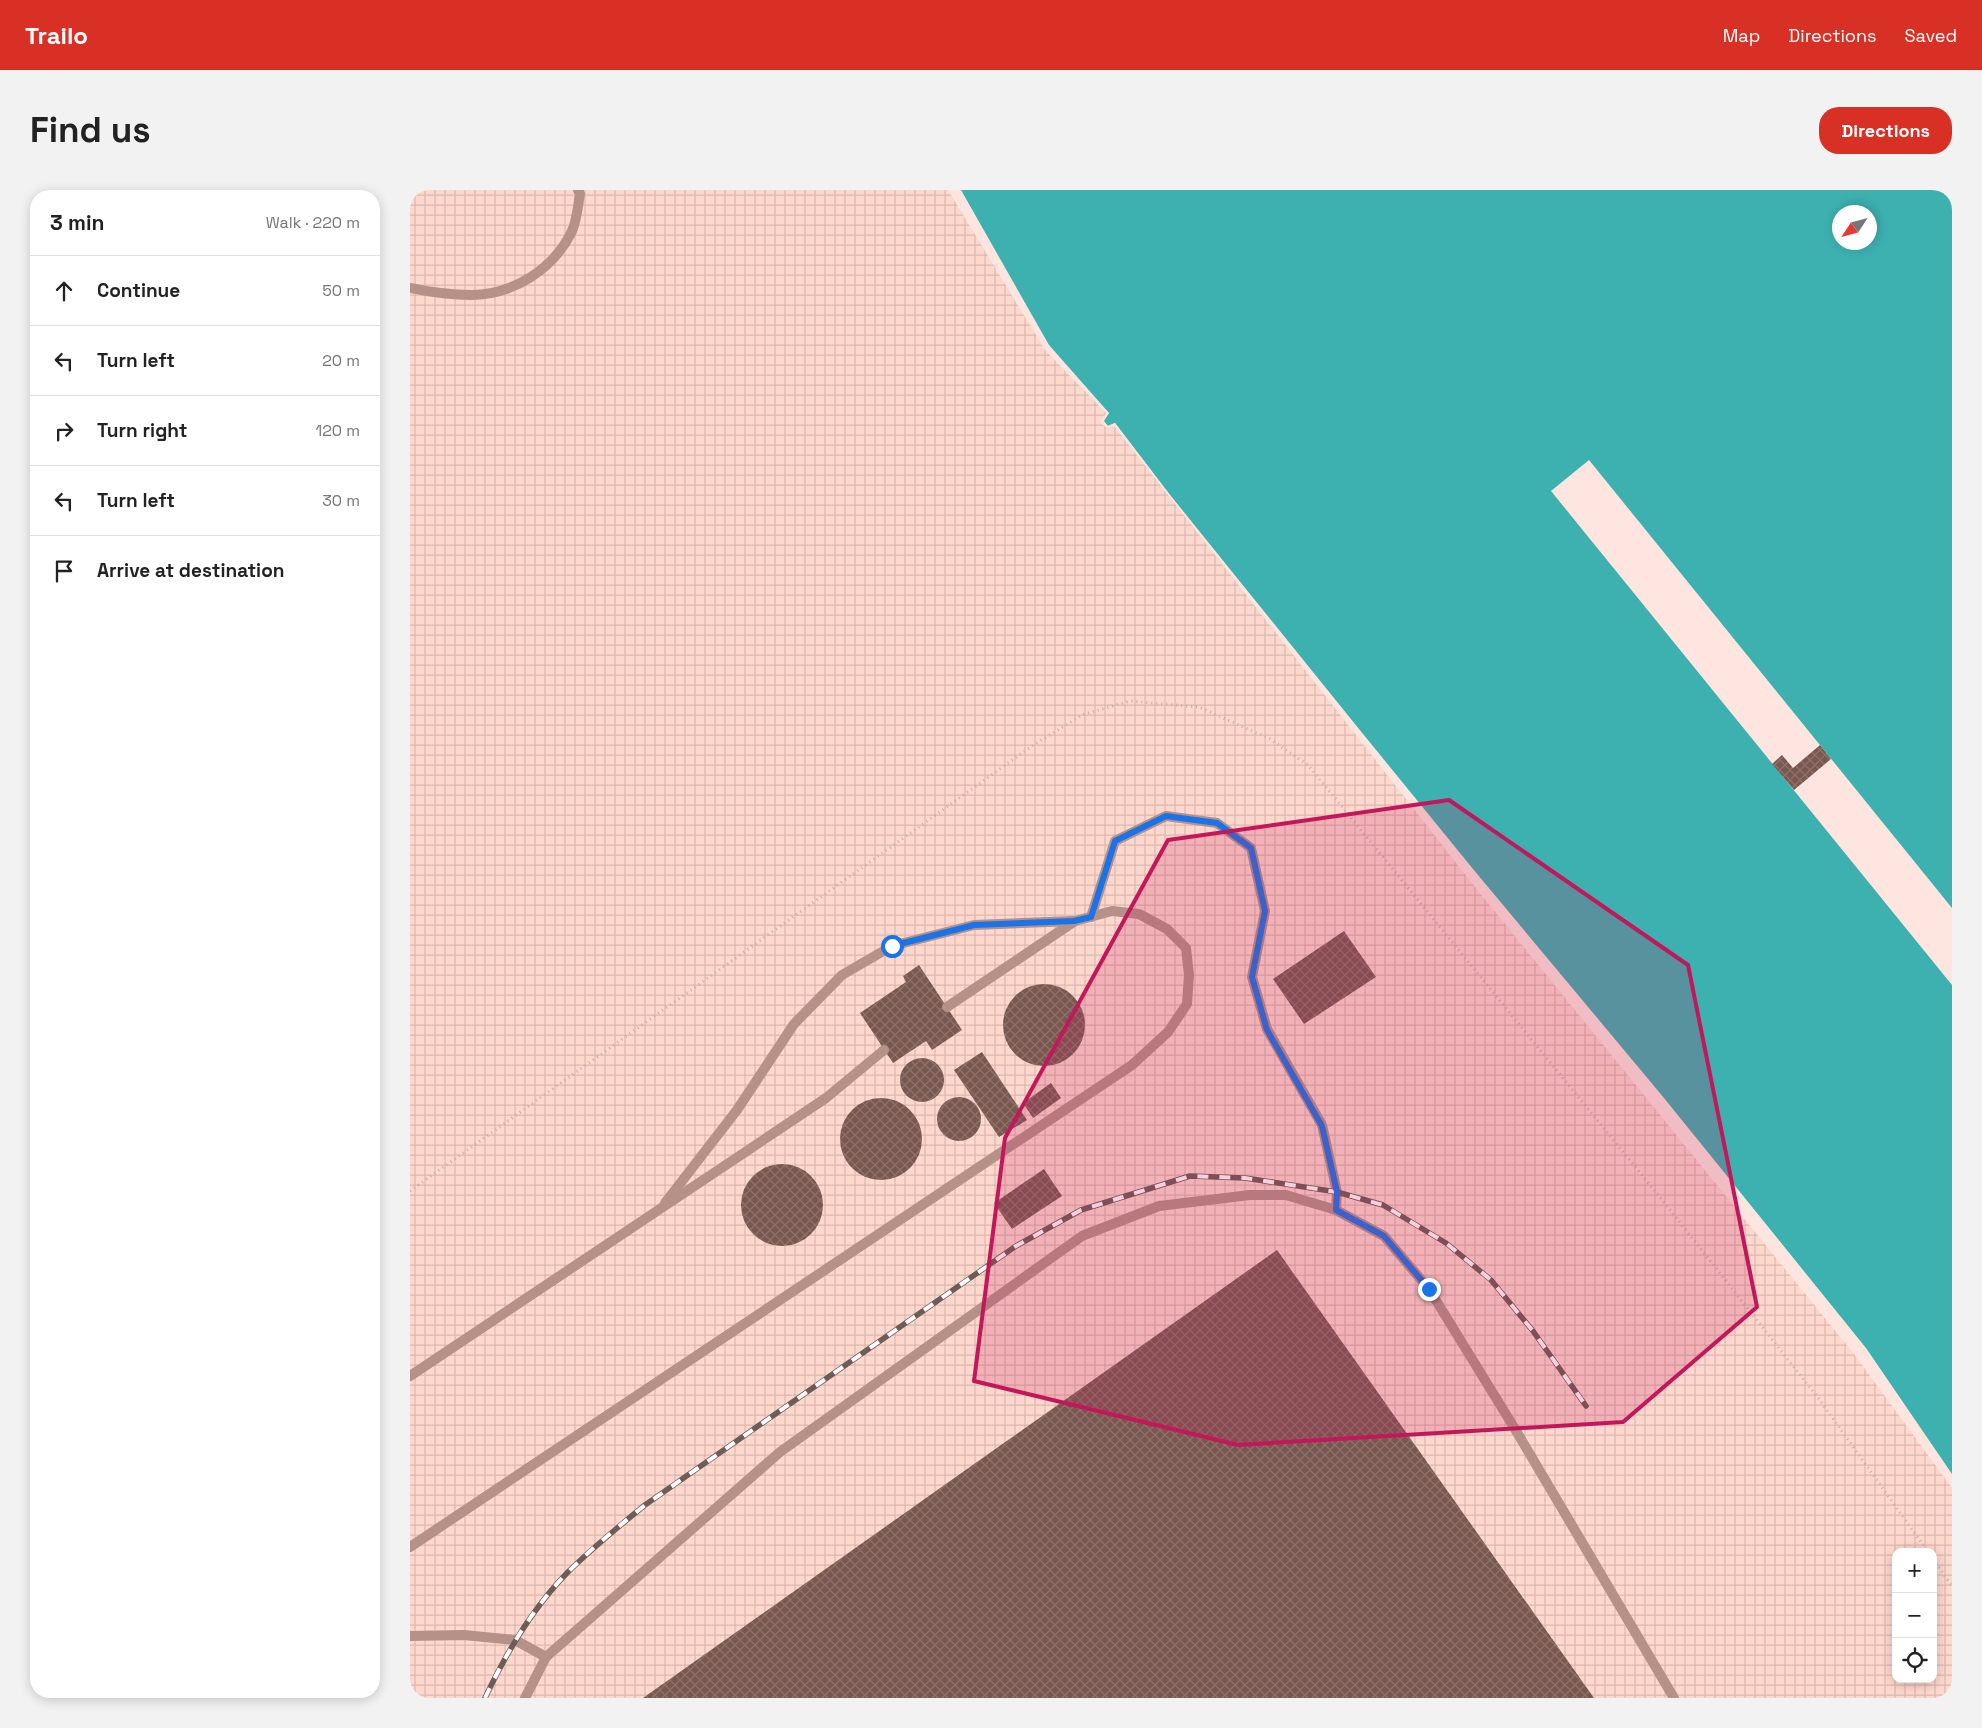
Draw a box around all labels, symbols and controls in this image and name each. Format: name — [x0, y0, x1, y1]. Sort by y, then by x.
text: Trailo — [25, 20, 88, 51]
text: Map — [1723, 24, 1760, 47]
text: Directions — [1788, 24, 1877, 47]
text: Saved — [1905, 24, 1957, 47]
button: Directions — [1819, 107, 1952, 154]
text: Find us — [30, 108, 151, 152]
north arrow — [1832, 205, 1877, 250]
text: 3 min — [50, 209, 105, 236]
text: Walk · 220 m — [266, 212, 360, 233]
icon: ahead — [50, 277, 78, 305]
text: Continue — [97, 278, 180, 303]
text: 50 m — [322, 280, 360, 301]
icon: left — [50, 347, 78, 375]
text: Turn left — [97, 348, 175, 373]
text: 20 m — [322, 350, 360, 371]
icon: right — [50, 417, 78, 445]
text: Turn right — [97, 418, 187, 443]
text: 120 m — [316, 420, 360, 441]
icon: left — [50, 487, 78, 515]
text: Turn left — [97, 488, 175, 513]
text: 30 m — [322, 490, 360, 511]
icon: arrive — [50, 557, 78, 585]
text: Arrive at destination — [97, 558, 285, 583]
route start — [881, 935, 904, 958]
route end — [1418, 1278, 1441, 1301]
map controls — [1892, 1548, 1937, 1683]
button: + — [1892, 1548, 1937, 1593]
button: − — [1892, 1593, 1937, 1638]
button: locate — [1892, 1638, 1937, 1683]

